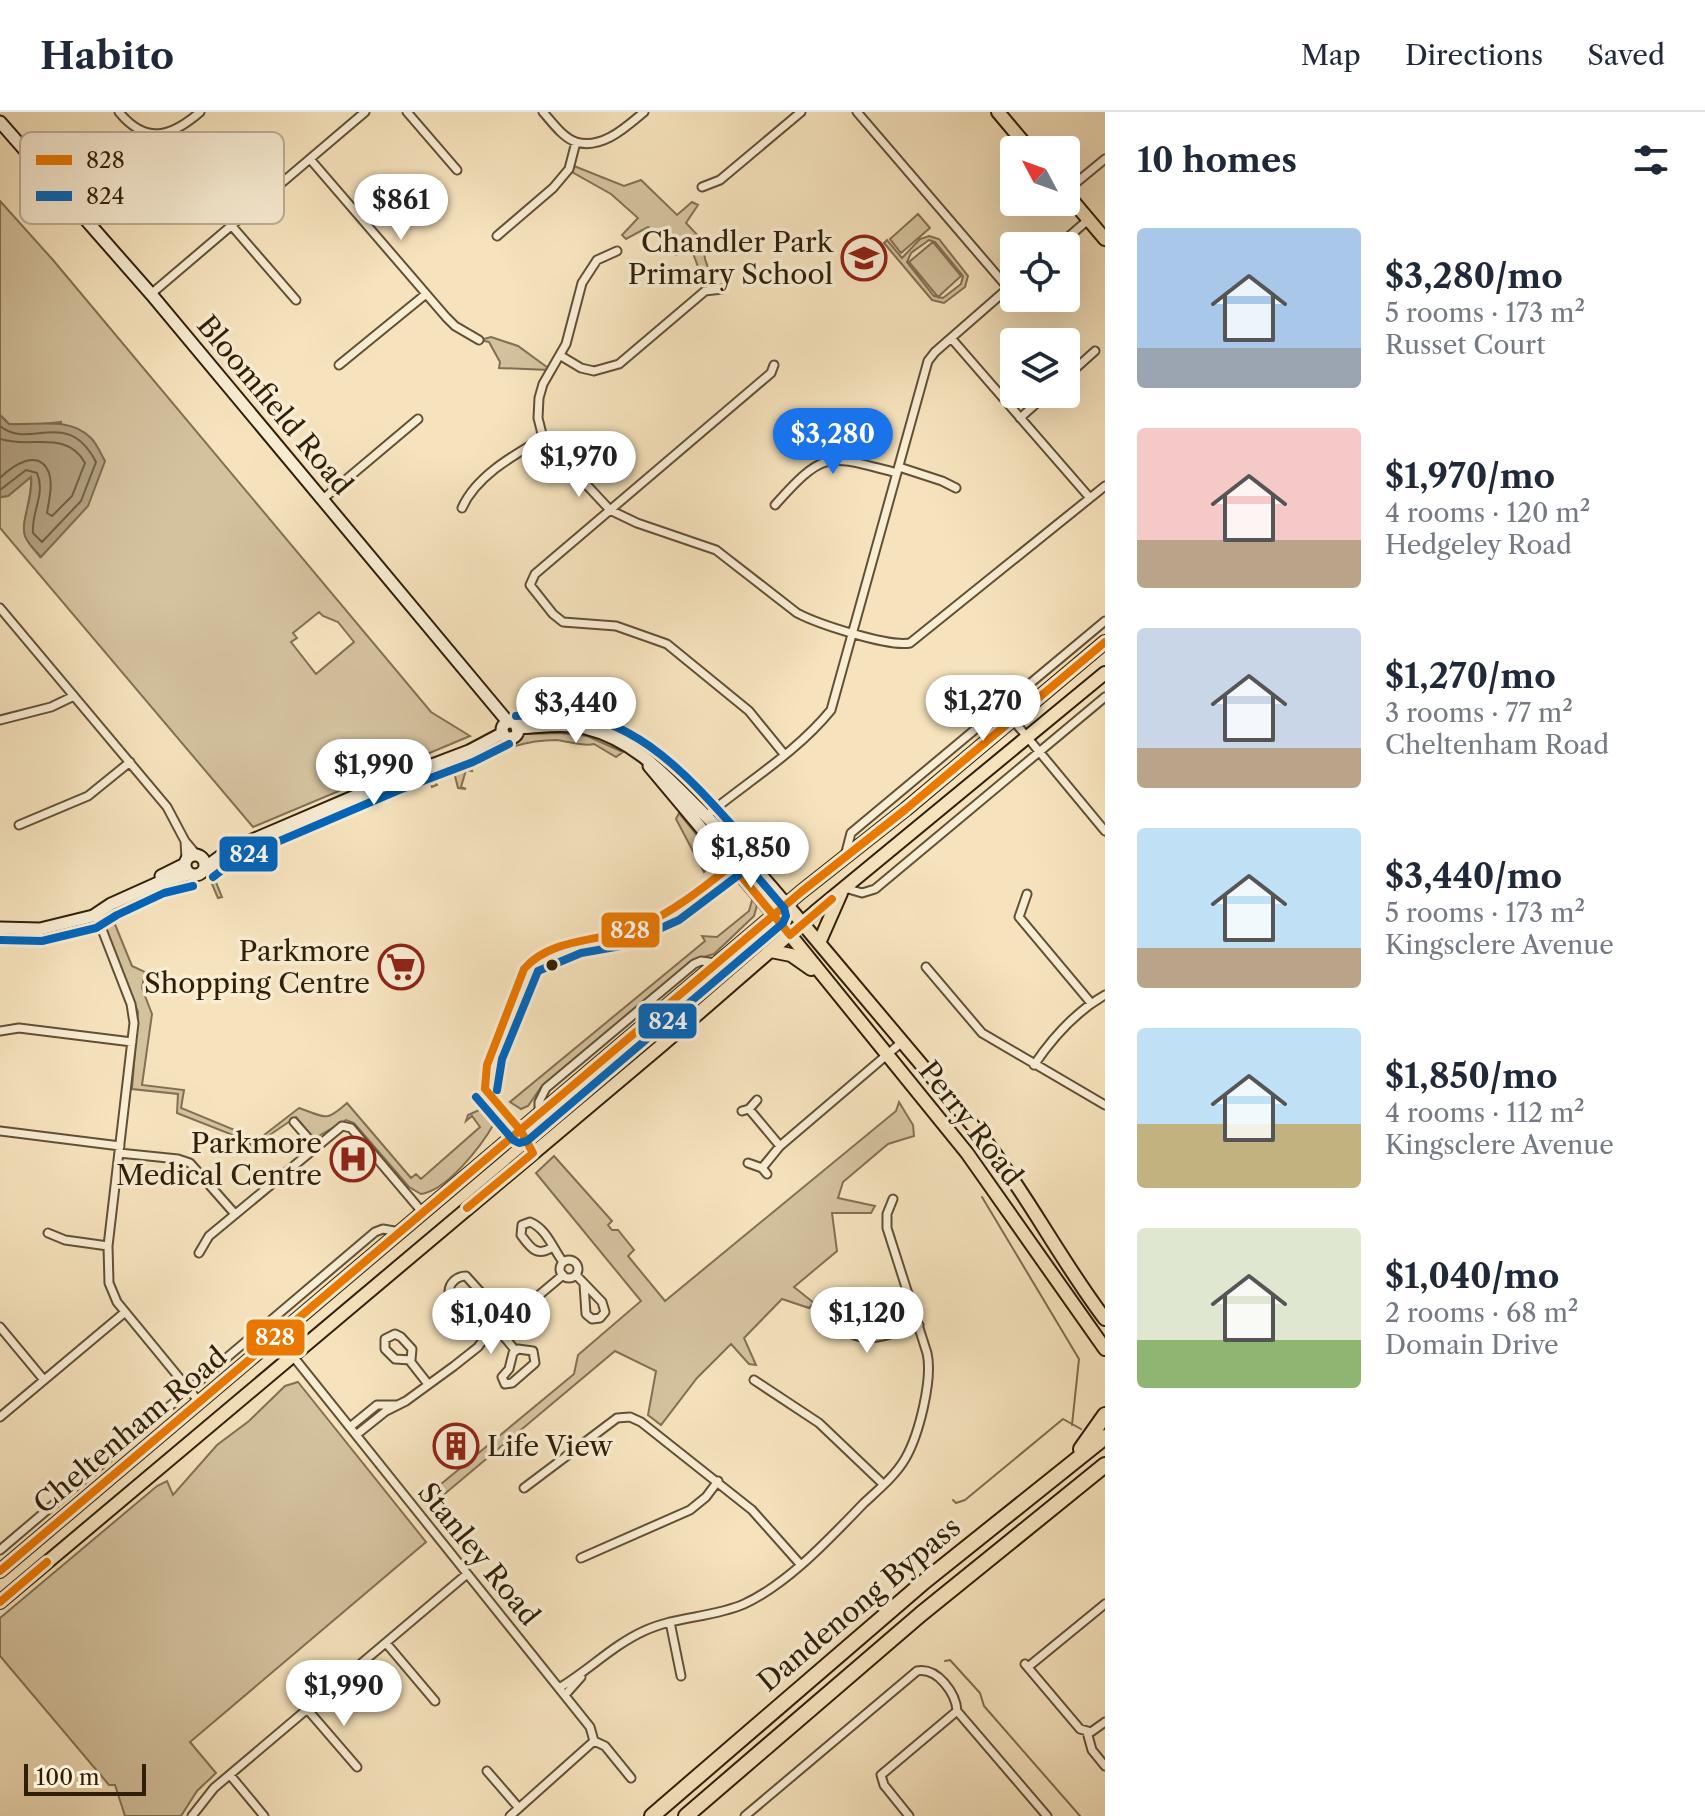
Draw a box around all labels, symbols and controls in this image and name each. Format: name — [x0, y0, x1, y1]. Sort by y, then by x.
text: Habito — [40, 32, 174, 79]
text: Map — [1301, 38, 1361, 72]
text: Directions — [1405, 38, 1543, 72]
text: Saved — [1587, 38, 1665, 72]
legend — [20, 132, 284, 224]
north arrow — [1000, 136, 1080, 216]
map controls — [1000, 136, 1080, 408]
icon: filters — [1629, 138, 1673, 182]
text: 10 homes — [1137, 139, 1297, 181]
text: 828 — [86, 147, 125, 174]
pin: $861 — [354, 174, 448, 242]
text: 824 — [86, 183, 124, 210]
text: $861 — [372, 184, 430, 216]
place label: Chandler Park Primary School — [628, 225, 835, 291]
button: locate — [1000, 232, 1080, 312]
school or university icon: Chandler Park Primary School — [840, 234, 888, 282]
text: $3,280/mo — [1385, 255, 1563, 297]
icon: home — [1201, 260, 1297, 356]
text: 5 rooms · 173 m² — [1385, 297, 1585, 329]
street label: Bloomfield Road — [190, 308, 360, 502]
button: layers — [1000, 328, 1080, 408]
text: Russet Court — [1385, 329, 1546, 361]
pin: $3,280 — [768, 408, 898, 476]
text: $3,280 — [791, 418, 875, 450]
pin: $1,970 — [514, 431, 644, 499]
text: $1,970 — [540, 441, 618, 473]
text: $1,970/mo — [1385, 455, 1555, 497]
icon: home — [1201, 460, 1297, 556]
text: 4 rooms · 120 m² — [1385, 497, 1590, 529]
text: Hedgeley Road — [1385, 529, 1572, 561]
text: $1,270/mo — [1385, 655, 1556, 697]
icon: home — [1201, 660, 1297, 756]
pin: $1,270 — [918, 675, 1048, 743]
pin: $3,440 — [511, 677, 641, 745]
text: $1,270 — [944, 685, 1022, 717]
text: $3,440 — [534, 687, 618, 719]
text: 3 rooms · 77 m² — [1385, 697, 1573, 729]
text: Cheltenham Road — [1385, 729, 1609, 761]
pin: $1,990 — [309, 739, 439, 807]
text: $1,990 — [334, 749, 414, 781]
pin: $1,850 — [686, 822, 816, 890]
text: $1,850 — [711, 832, 791, 864]
line badge: 824 — [218, 835, 279, 873]
text: 824 — [229, 841, 269, 868]
text: $3,440/mo — [1385, 855, 1562, 897]
icon: home — [1201, 860, 1297, 956]
text: 5 rooms · 173 m² — [1385, 897, 1585, 929]
line badge: 828 — [600, 911, 661, 949]
text: 828 — [610, 917, 650, 944]
text: Kingsclere Avenue — [1385, 929, 1614, 961]
place label: Parkmore Shopping Centre — [144, 934, 370, 1000]
supermarket icon: Parkmore Shopping Centre — [377, 943, 425, 991]
unlabelled marker — [544, 957, 560, 973]
line badge: 824 — [637, 1002, 698, 1040]
text: 824 — [648, 1008, 688, 1035]
street label: Perry Road — [912, 1054, 1030, 1192]
text: $1,850/mo — [1385, 1055, 1558, 1097]
icon: home — [1201, 1060, 1297, 1156]
text: 4 rooms · 112 m² — [1385, 1097, 1585, 1129]
place label: Parkmore Medical Centre — [116, 1126, 322, 1192]
text: Kingsclere Avenue — [1385, 1129, 1614, 1161]
hospital icon: Parkmore Medical Centre — [329, 1135, 377, 1183]
text: $1,040/mo — [1385, 1255, 1559, 1297]
icon: home — [1201, 1260, 1297, 1356]
pin: $1,120 — [802, 1287, 932, 1355]
pin: $1,040 — [426, 1288, 556, 1356]
text: $1,120 — [829, 1297, 906, 1329]
text: 2 rooms · 68 m² — [1385, 1297, 1578, 1329]
text: $1,040 — [450, 1298, 532, 1330]
line badge: 828 — [245, 1318, 306, 1357]
text: 828 — [255, 1324, 295, 1351]
text: Domain Drive — [1385, 1329, 1559, 1361]
street label: Cheltenham Road — [27, 1339, 233, 1521]
building icon: Life View — [432, 1422, 480, 1470]
place label: Life View — [487, 1429, 614, 1463]
street label: Stanley Road — [411, 1476, 547, 1632]
street label: Dandenong Bypass — [751, 1510, 967, 1698]
pin: $1,990 — [279, 1660, 409, 1728]
text: $1,990 — [304, 1670, 384, 1702]
scale bar — [24, 1760, 146, 1796]
text: 100 m — [36, 1764, 99, 1791]

